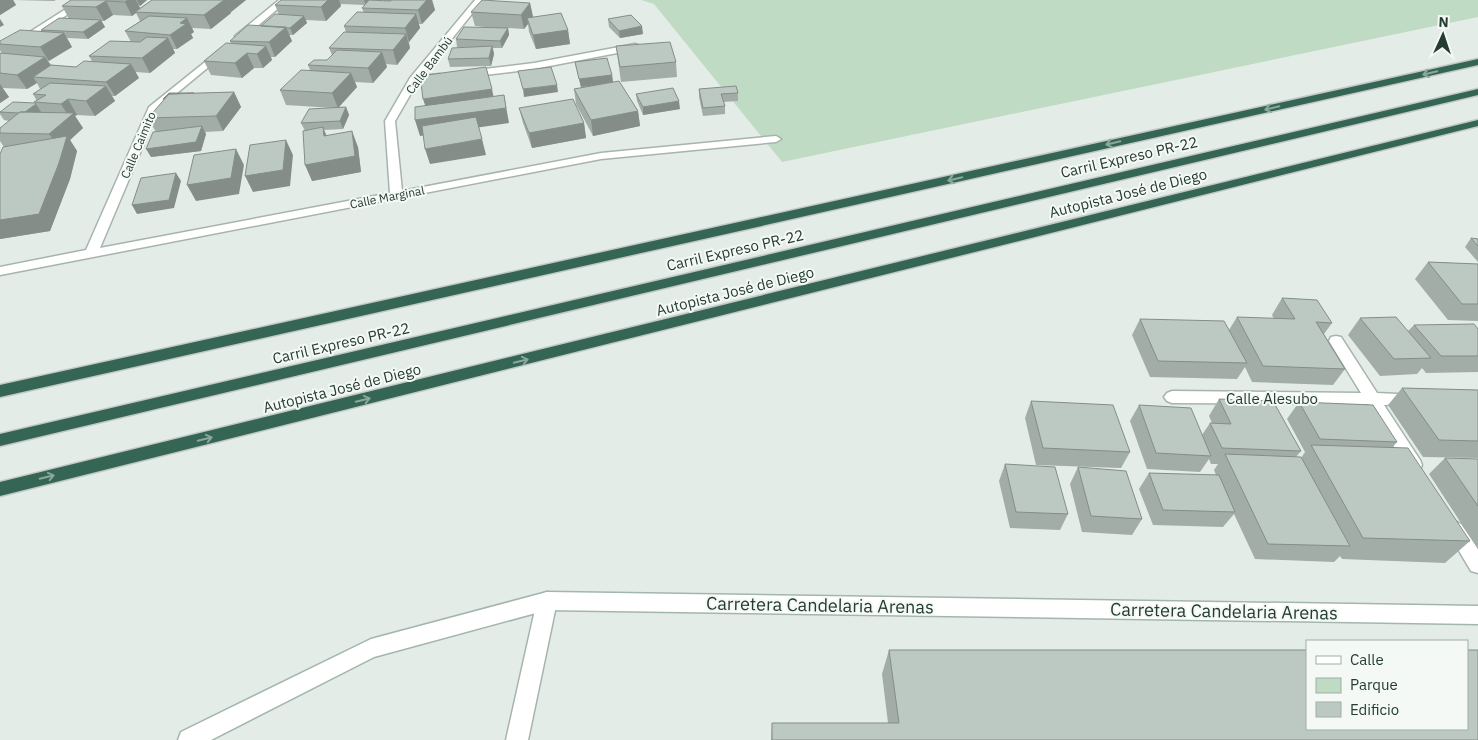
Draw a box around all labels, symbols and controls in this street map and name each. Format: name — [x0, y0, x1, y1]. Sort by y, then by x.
north arrow — [1418, 10, 1468, 60]
text: N — [1438, 13, 1449, 31]
street label: Calle Bambú — [402, 33, 456, 97]
one-way arrow — [1423, 69, 1439, 78]
one-way arrow — [1264, 104, 1280, 113]
street label: Calle Caimito — [117, 109, 159, 181]
street label: Carril Expreso PR-22 — [1059, 132, 1199, 182]
one-way arrow — [1106, 139, 1122, 149]
street label: Autopista José de Diego — [1047, 164, 1209, 222]
one-way arrow — [947, 175, 963, 184]
street label: Calle Marginal — [348, 182, 426, 212]
street label: Carril Expreso PR-22 — [665, 225, 805, 275]
street label: Autopista José de Diego — [654, 262, 816, 320]
street label: Carril Expreso PR-22 — [271, 318, 411, 368]
one-way arrow — [512, 356, 528, 365]
street label: Autopista José de Diego — [261, 359, 423, 417]
street label: Calle Alesubo — [1226, 389, 1318, 408]
one-way arrow — [354, 395, 370, 404]
one-way arrow — [197, 433, 213, 443]
one-way arrow — [39, 472, 55, 482]
street label: Carretera Candelaria Arenas — [706, 592, 934, 618]
street label: Carretera Candelaria Arenas — [1110, 598, 1338, 624]
legend — [1306, 640, 1468, 730]
text: Calle — [1350, 650, 1384, 669]
text: Parque — [1350, 675, 1398, 694]
text: Edificio — [1350, 700, 1399, 719]

